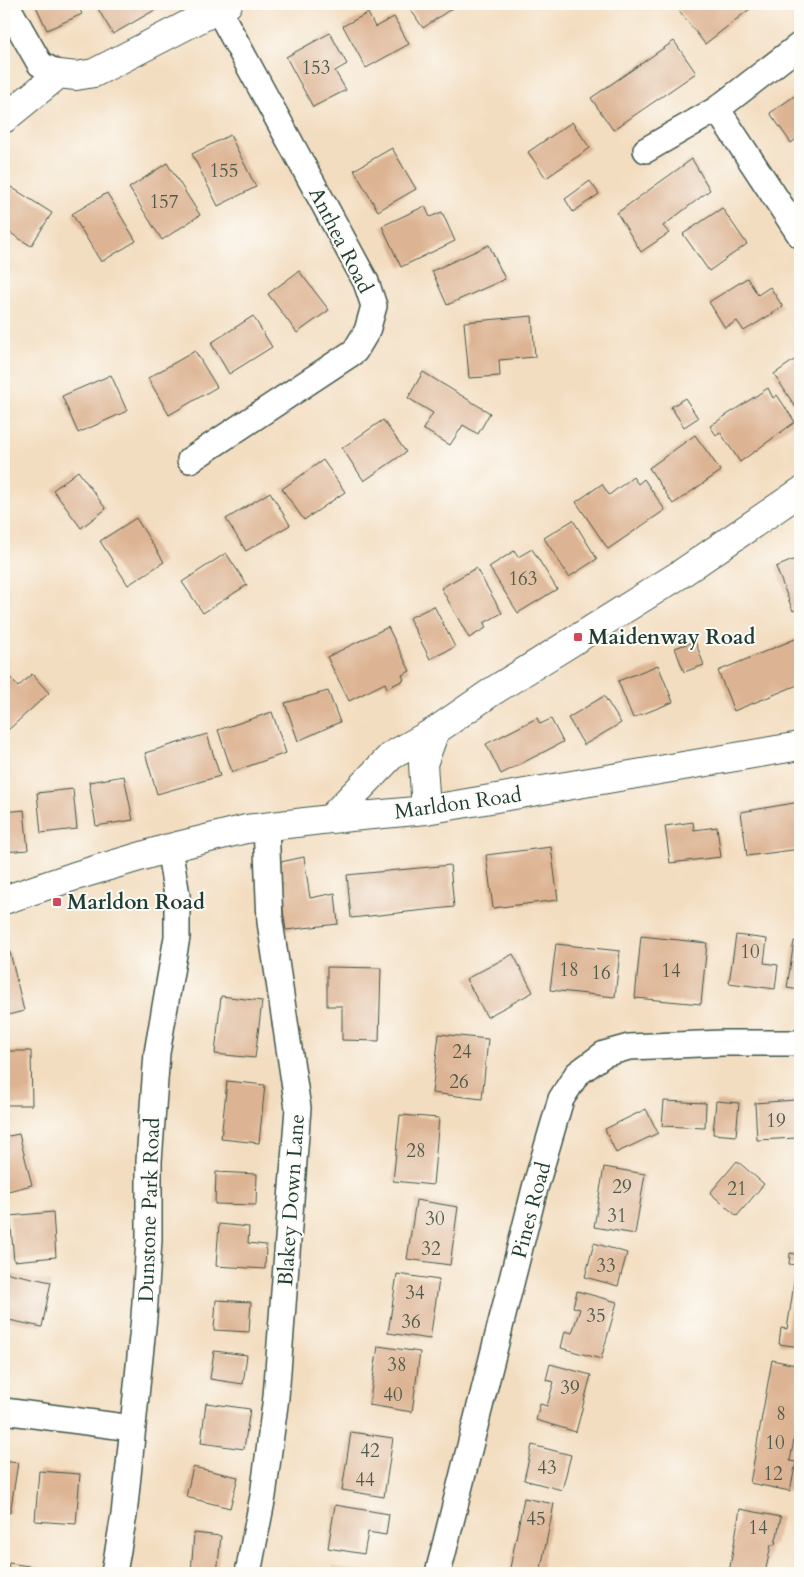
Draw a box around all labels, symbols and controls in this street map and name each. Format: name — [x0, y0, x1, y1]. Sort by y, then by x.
house number: 153 — [301, 55, 331, 81]
house number: 155 — [209, 158, 239, 184]
street label: Anthea Road — [301, 182, 380, 298]
house number: 157 — [149, 189, 179, 215]
house number: 163 — [508, 566, 538, 592]
place label: Maidenway Road — [588, 623, 755, 652]
marker: Maidenway Road — [572, 631, 584, 643]
street label: Marldon Road — [393, 780, 524, 827]
place label: Marldon Road — [67, 888, 205, 917]
marker: Marldon Road — [51, 896, 63, 908]
house number: 10 — [740, 939, 760, 965]
house number: 18 — [559, 957, 579, 983]
house number: 14 — [661, 958, 681, 984]
house number: 16 — [591, 960, 611, 986]
house number: 24 — [452, 1039, 472, 1065]
house number: 26 — [449, 1069, 469, 1095]
house number: 19 — [766, 1108, 786, 1134]
street label: Blakey Down Lane — [271, 1113, 312, 1287]
street label: Dunstone Park Road — [132, 1117, 167, 1303]
house number: 28 — [406, 1138, 426, 1164]
street label: Pines Road — [505, 1159, 558, 1262]
house number: 29 — [612, 1174, 632, 1200]
house number: 21 — [727, 1176, 747, 1202]
house number: 31 — [607, 1203, 627, 1229]
house number: 30 — [425, 1206, 445, 1232]
house number: 32 — [421, 1236, 441, 1262]
house number: 33 — [596, 1253, 616, 1279]
house number: 34 — [405, 1280, 425, 1306]
house number: 35 — [586, 1303, 606, 1329]
house number: 36 — [401, 1309, 421, 1335]
house number: 38 — [387, 1352, 407, 1378]
house number: 39 — [560, 1375, 580, 1401]
house number: 40 — [383, 1382, 403, 1408]
house number: 8 — [776, 1401, 786, 1427]
house number: 10 — [765, 1430, 785, 1456]
house number: 42 — [360, 1438, 380, 1464]
house number: 43 — [537, 1455, 557, 1481]
house number: 12 — [763, 1461, 783, 1487]
house number: 44 — [355, 1467, 375, 1493]
house number: 45 — [526, 1506, 546, 1532]
house number: 14 — [748, 1515, 768, 1541]

